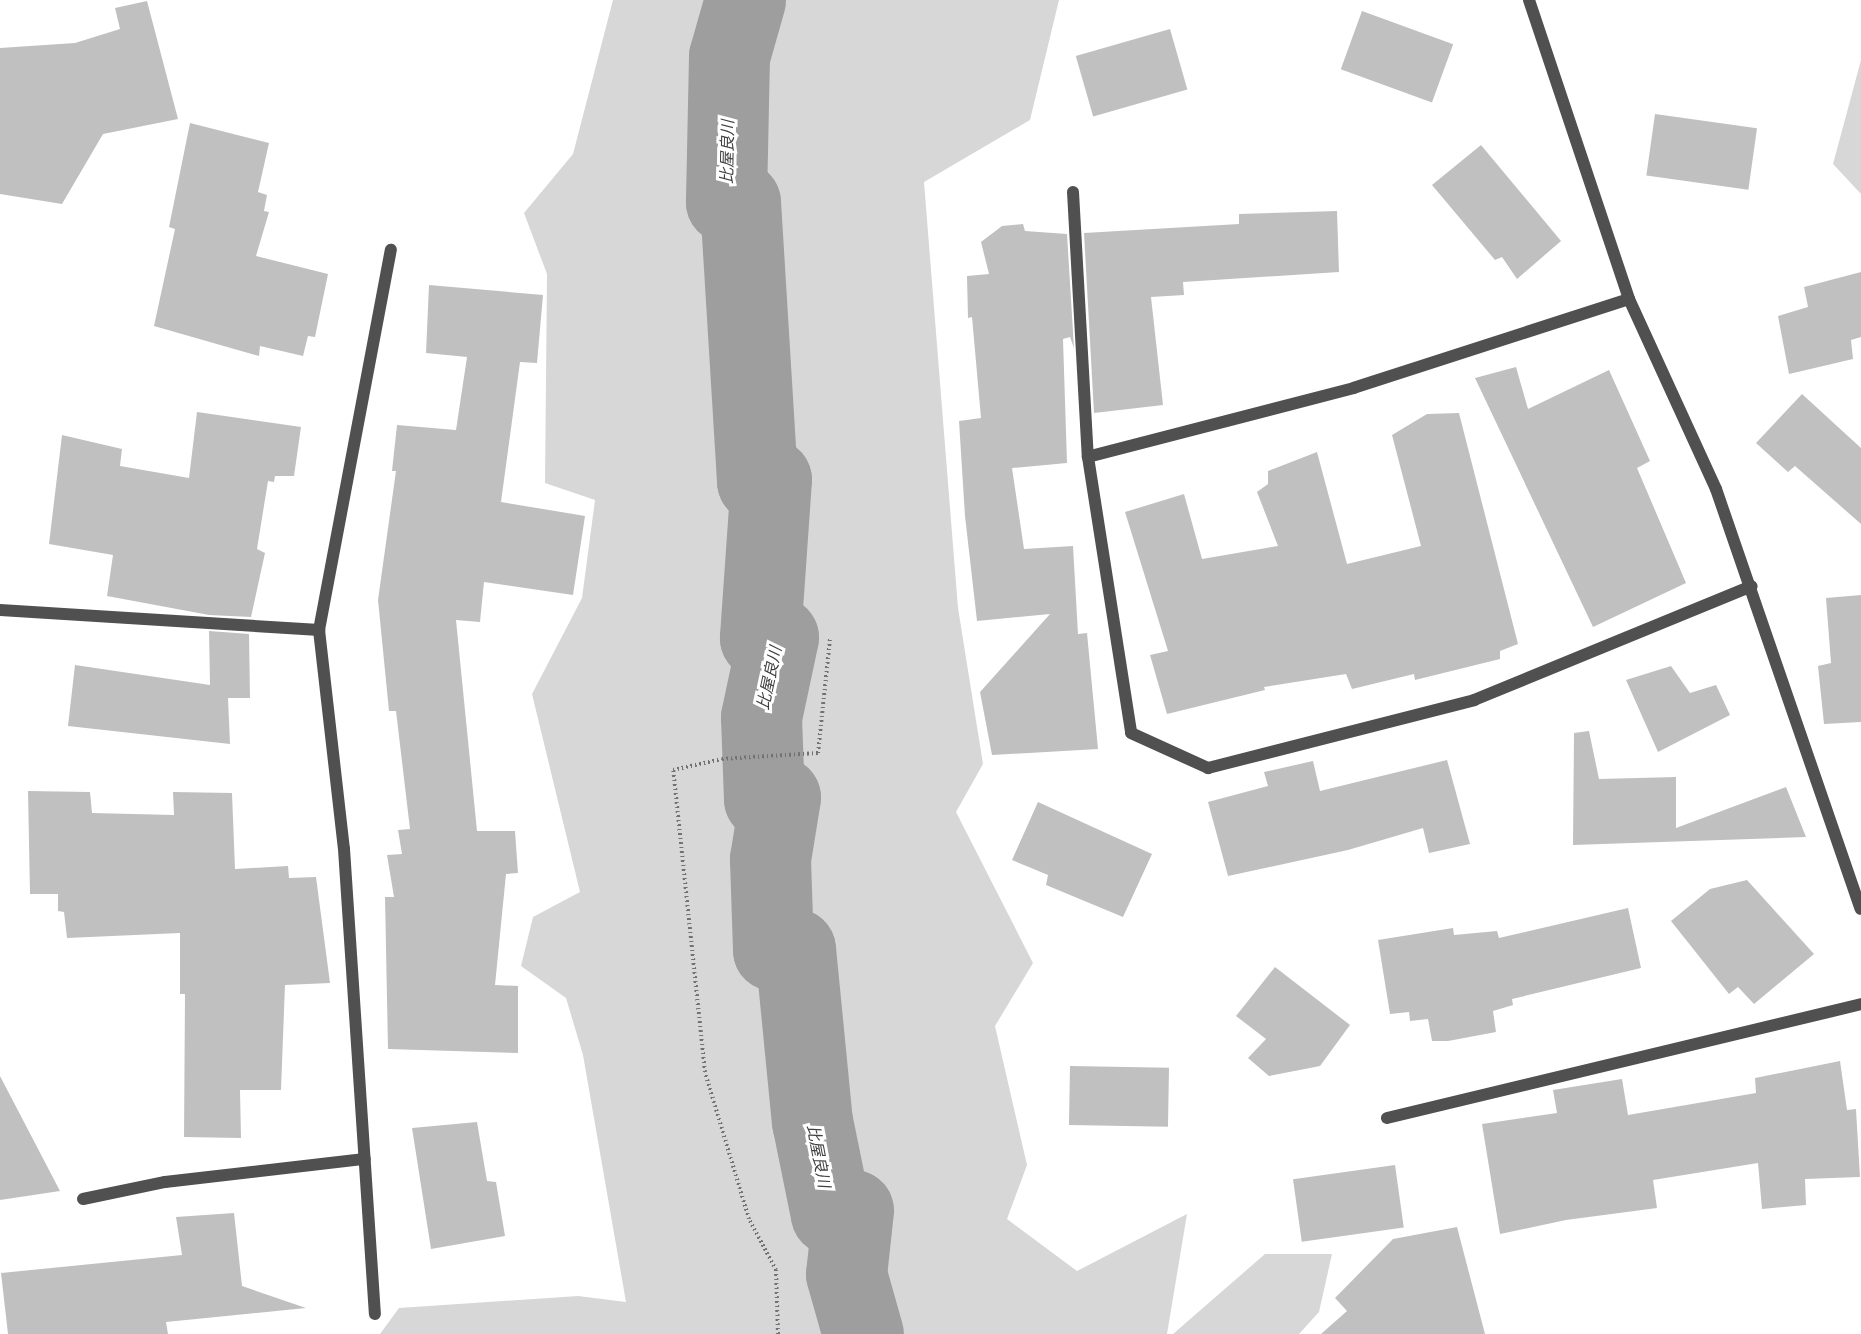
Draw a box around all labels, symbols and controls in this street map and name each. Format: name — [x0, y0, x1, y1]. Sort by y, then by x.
water label: 比屋良川 — [717, 120, 737, 184]
water label: 比屋良川 — [753, 645, 785, 711]
water label: 比屋良川 — [803, 1123, 835, 1189]

